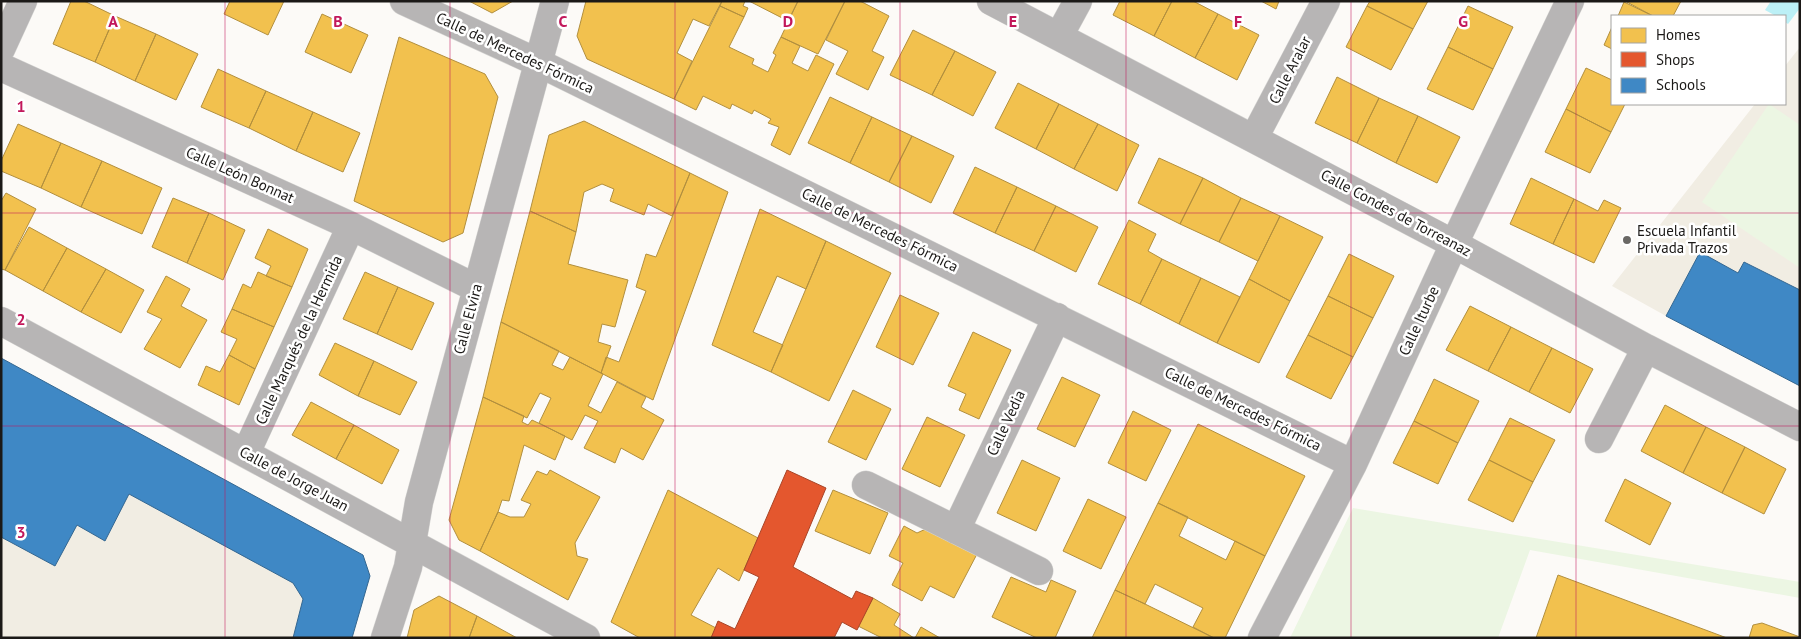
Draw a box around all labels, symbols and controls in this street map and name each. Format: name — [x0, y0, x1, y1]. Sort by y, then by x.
street label: Calle de Mercedes Fórmica — [433, 9, 597, 97]
text: A — [108, 11, 118, 31]
text: B — [333, 11, 343, 31]
text: D — [783, 11, 793, 31]
text: E — [1009, 11, 1017, 31]
text: F — [1234, 11, 1242, 31]
text: G — [1458, 11, 1468, 31]
legend — [1611, 15, 1786, 105]
text: Homes — [1656, 25, 1700, 44]
street label: Calle Aralar — [1264, 33, 1315, 107]
text: Shops — [1656, 50, 1695, 69]
text: Schools — [1656, 75, 1706, 94]
text: 1 — [16, 96, 26, 116]
street label: Calle León Bonnat — [183, 142, 297, 207]
street label: Calle Condes de Torreanaz — [1318, 165, 1475, 260]
street label: Calle de Mercedes Fórmica — [799, 183, 962, 276]
place label: Escuela Infantil Privada Trazos — [1637, 221, 1737, 257]
marker: Escuela Infantil Privada Trazos — [1621, 234, 1633, 246]
street label: Calle Marqués de la Hermida — [251, 252, 346, 427]
street label: Calle Elvira — [449, 281, 486, 356]
street label: Calle Iturbe — [1394, 283, 1443, 359]
text: 2 — [16, 309, 26, 329]
street label: Calle de Mercedes Fórmica — [1162, 362, 1325, 455]
street label: Calle Vedia — [982, 387, 1029, 459]
street label: Calle de Jorge Juan — [236, 442, 352, 515]
text: 3 — [16, 522, 26, 542]

